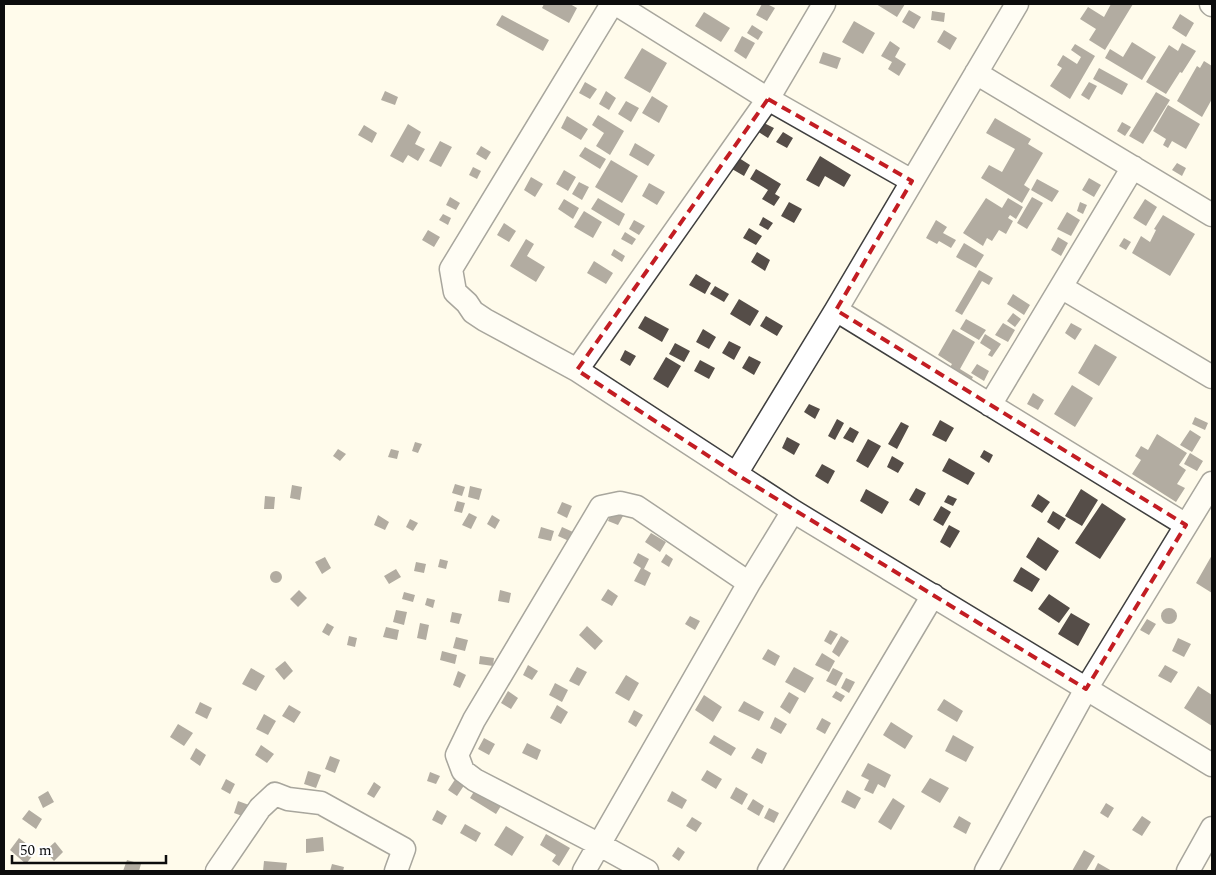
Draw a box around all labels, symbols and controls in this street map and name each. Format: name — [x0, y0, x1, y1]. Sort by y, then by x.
scale bar — [12, 832, 166, 864]
text: 50 m — [20, 839, 52, 862]

